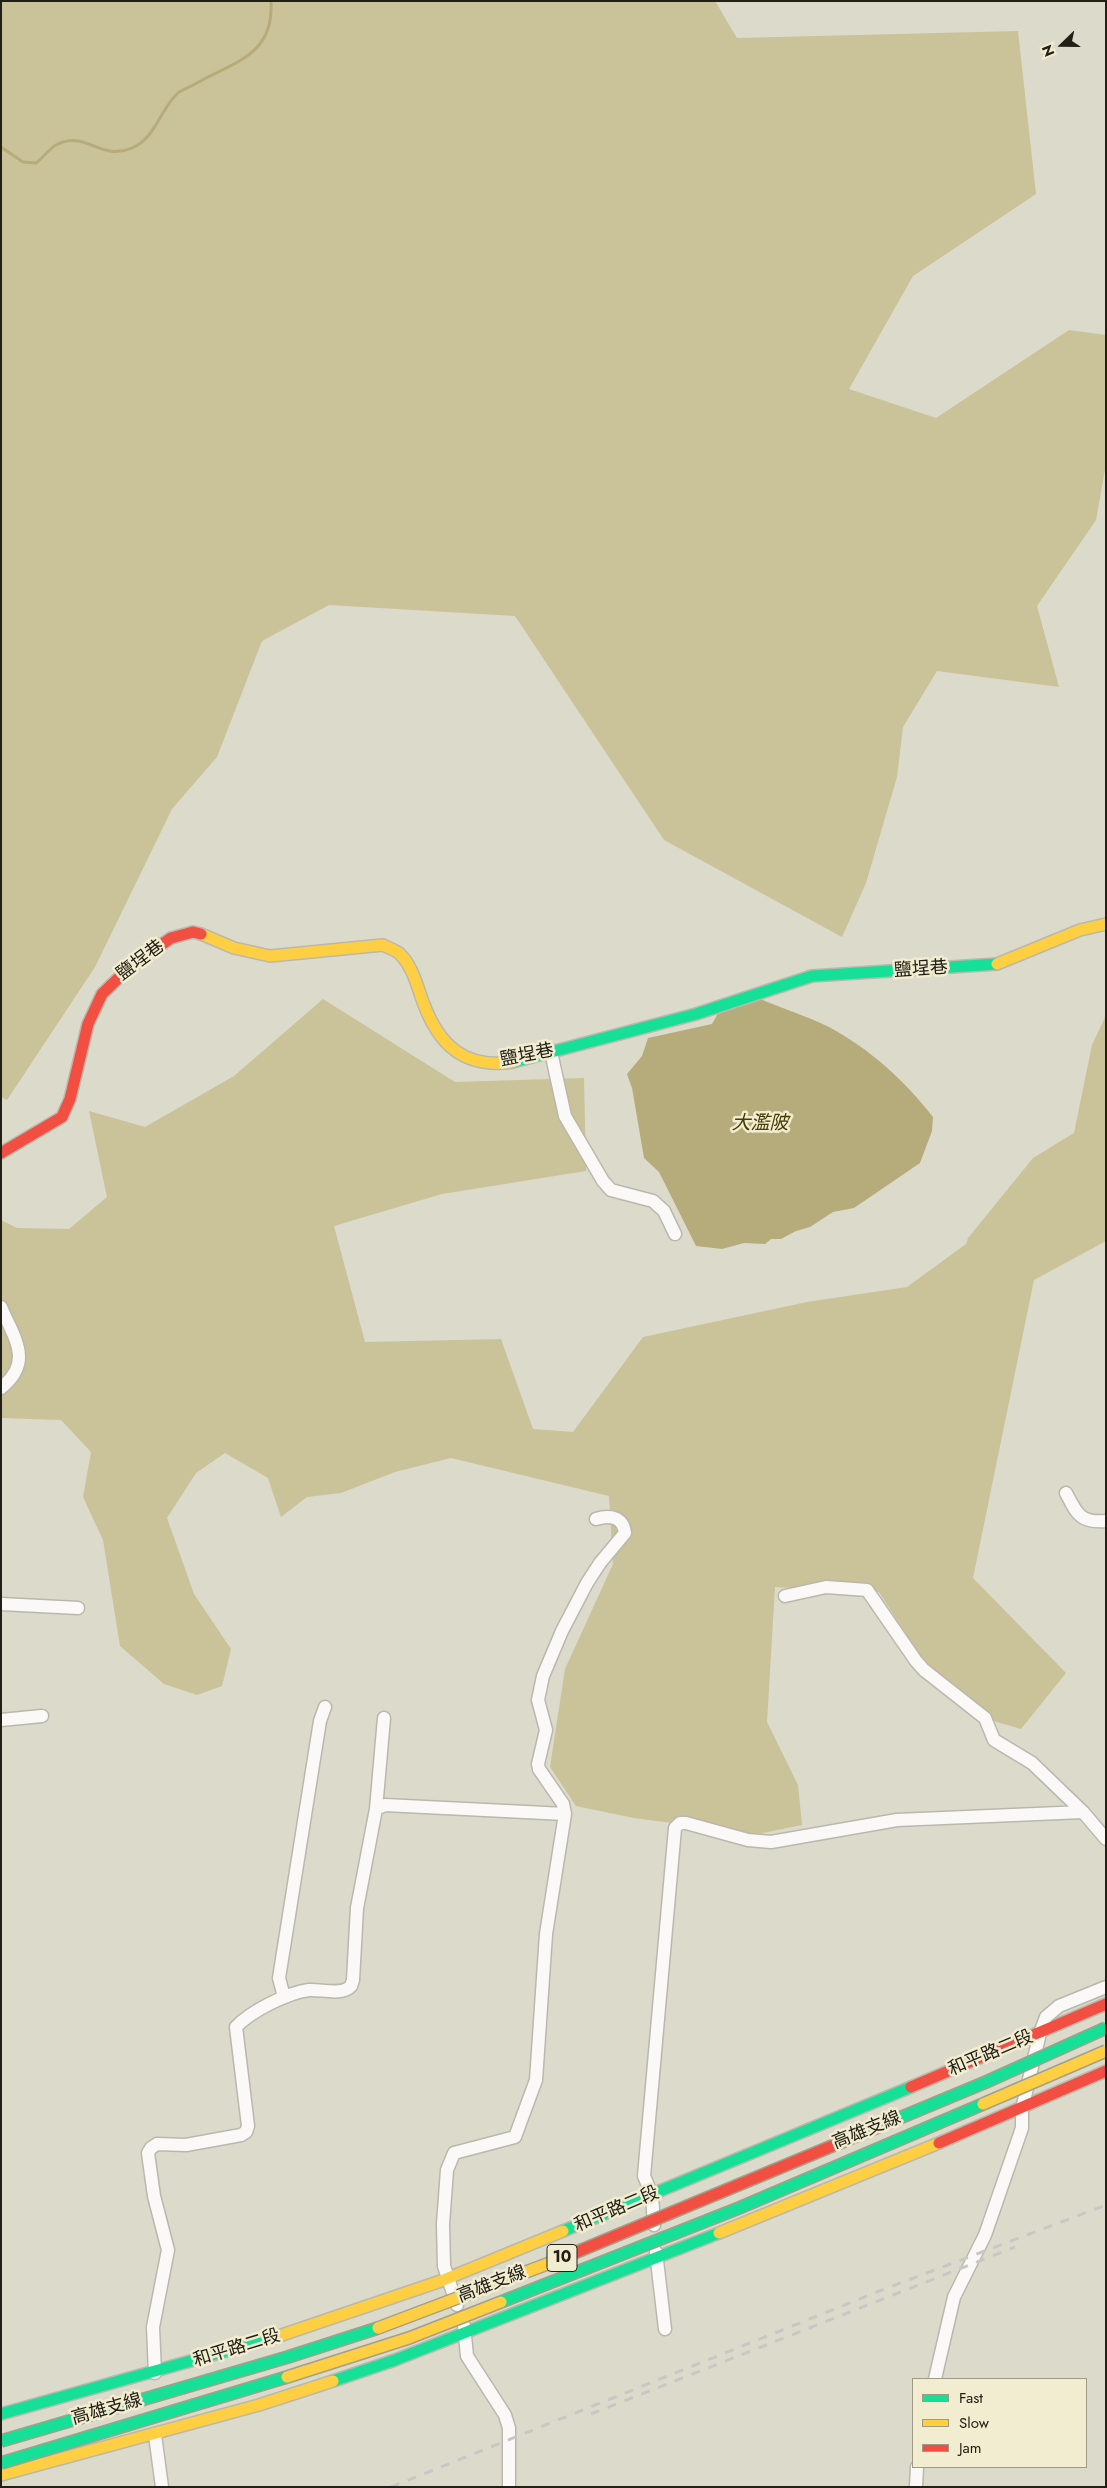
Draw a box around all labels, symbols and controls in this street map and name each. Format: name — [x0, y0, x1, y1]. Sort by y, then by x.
north arrow — [1037, 20, 1087, 70]
text: N — [1037, 42, 1059, 60]
street label: 鹽埕巷 — [113, 936, 169, 986]
street label: 鹽埕巷 — [893, 957, 949, 983]
street label: 鹽埕巷 — [498, 1040, 556, 1072]
water label: 大濫陂 — [732, 1113, 788, 1135]
street label: 和平路二段 — [945, 2026, 1037, 2082]
street label: 高雄支線 — [830, 2108, 904, 2154]
street label: 和平路二段 — [571, 2182, 663, 2238]
road number: 10 — [547, 2244, 577, 2272]
street label: 高雄支線 — [455, 2262, 529, 2308]
street label: 和平路二段 — [191, 2326, 283, 2372]
legend — [912, 2378, 1087, 2468]
text: Fast — [959, 2387, 983, 2409]
street label: 高雄支線 — [69, 2390, 145, 2430]
text: Slow — [959, 2412, 989, 2434]
text: Jam — [959, 2437, 982, 2459]

